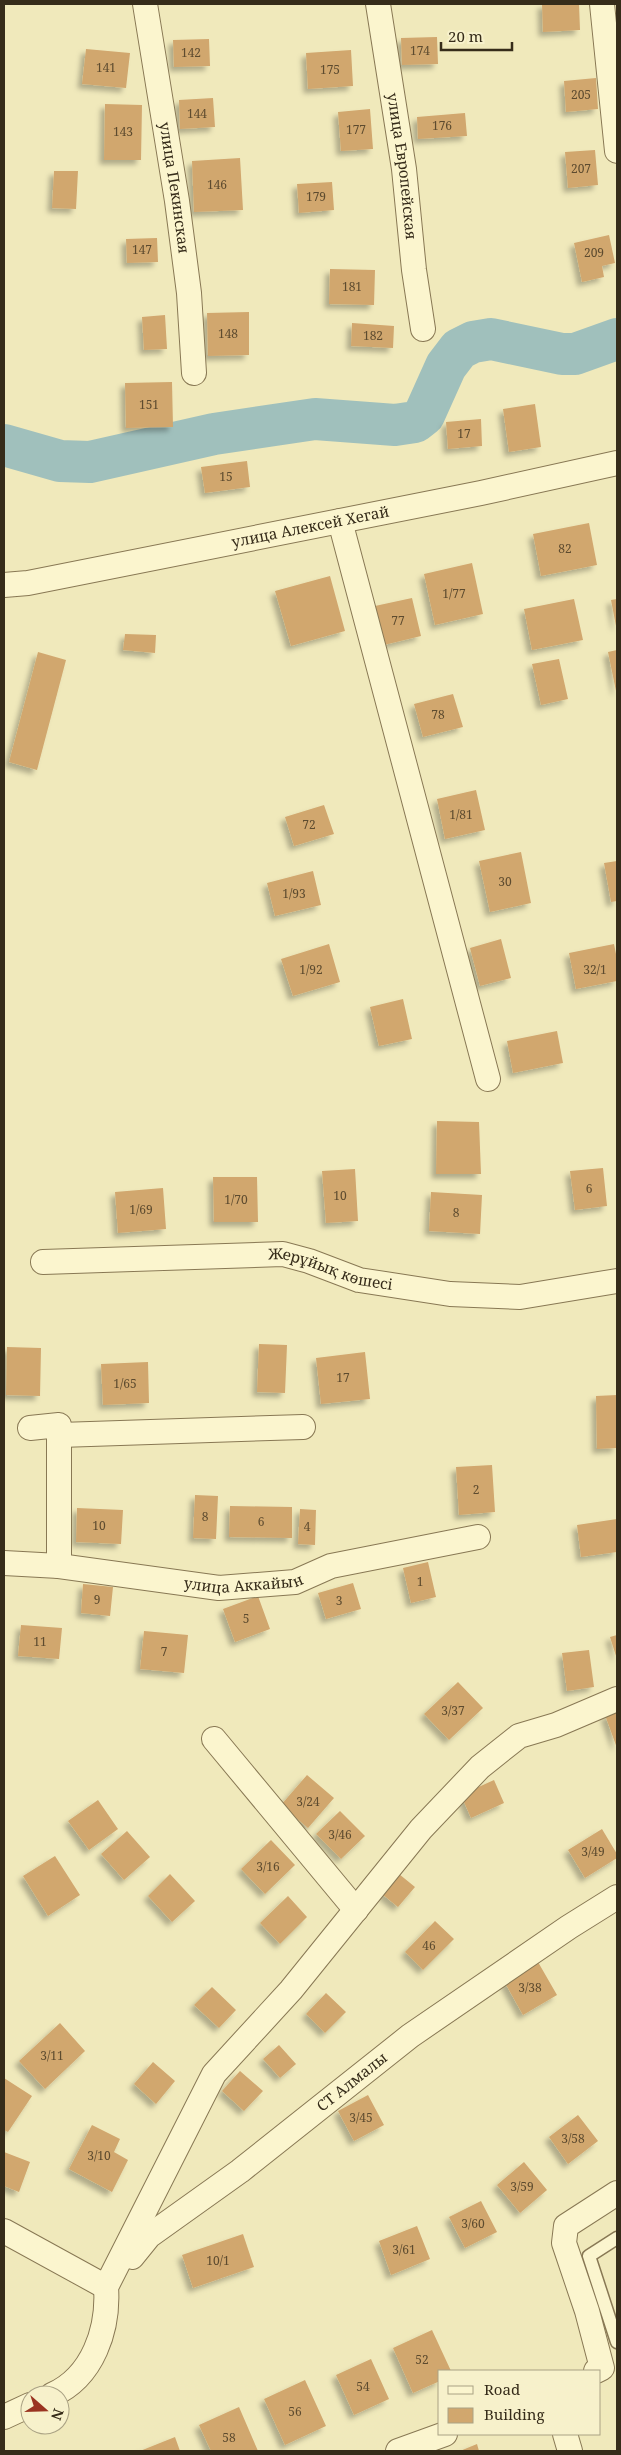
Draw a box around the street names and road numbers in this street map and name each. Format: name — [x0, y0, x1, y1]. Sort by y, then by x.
street label: улица Европейская — [383, 91, 422, 240]
street label: улица Пекинская — [155, 120, 195, 254]
street label: улица Алексей Хегай — [230, 500, 391, 551]
street label: Жерұйық көшесі — [267, 1243, 394, 1294]
street label: улица Аккайын — [183, 1569, 306, 1597]
street label: СТ Алмалы — [312, 2047, 391, 2115]

